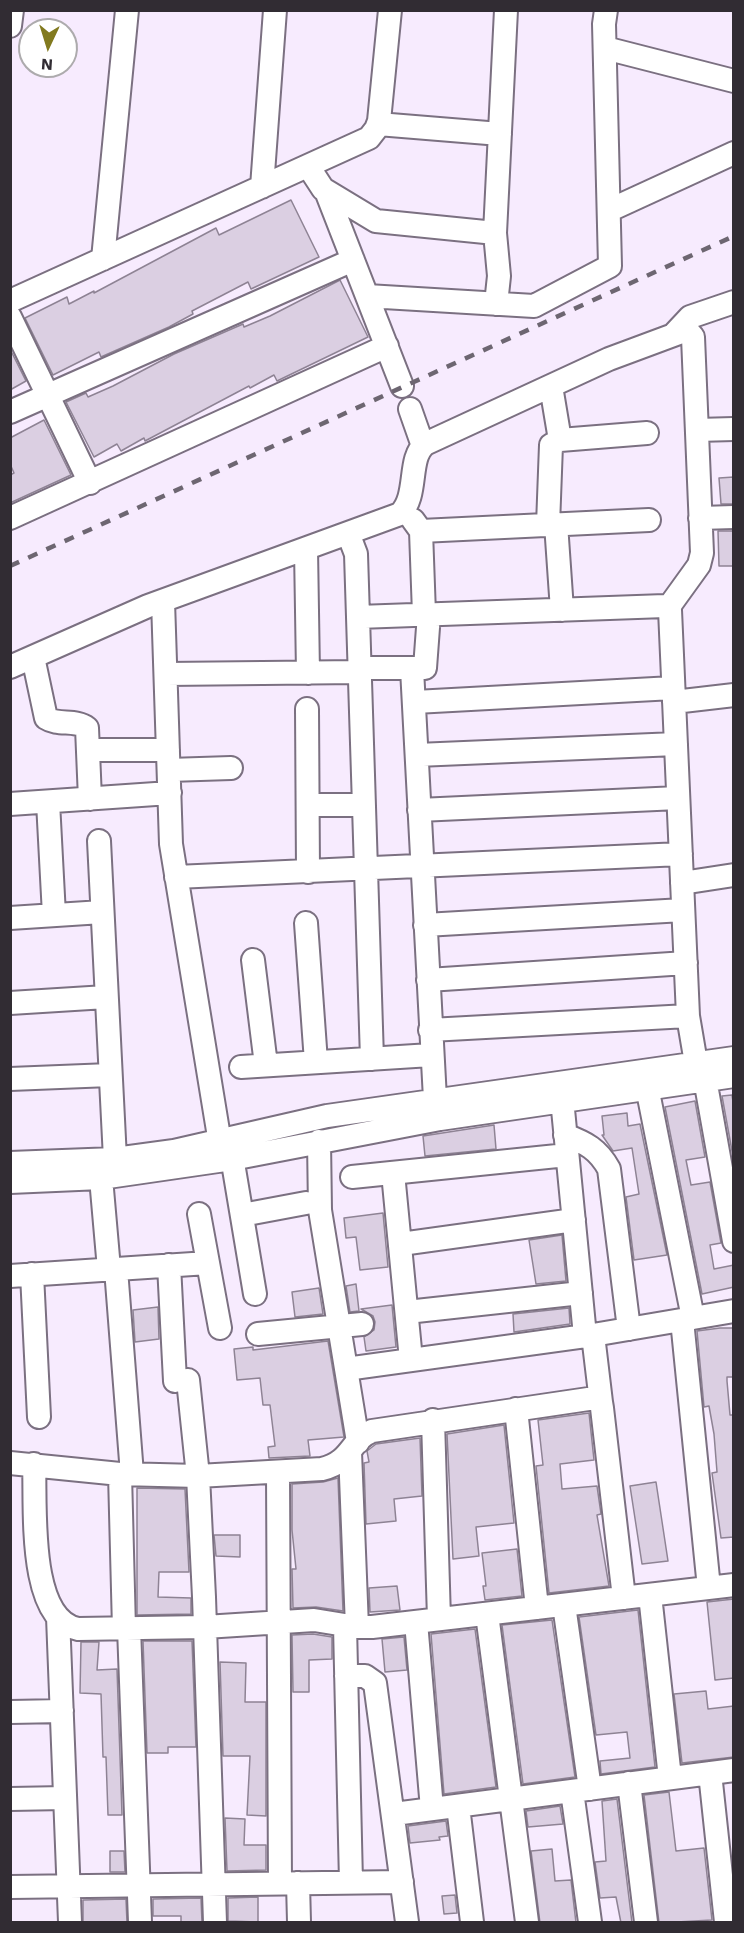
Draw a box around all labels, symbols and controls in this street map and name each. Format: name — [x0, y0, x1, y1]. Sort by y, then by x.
north arrow — [18, 18, 78, 78]
text: N — [40, 55, 53, 74]

